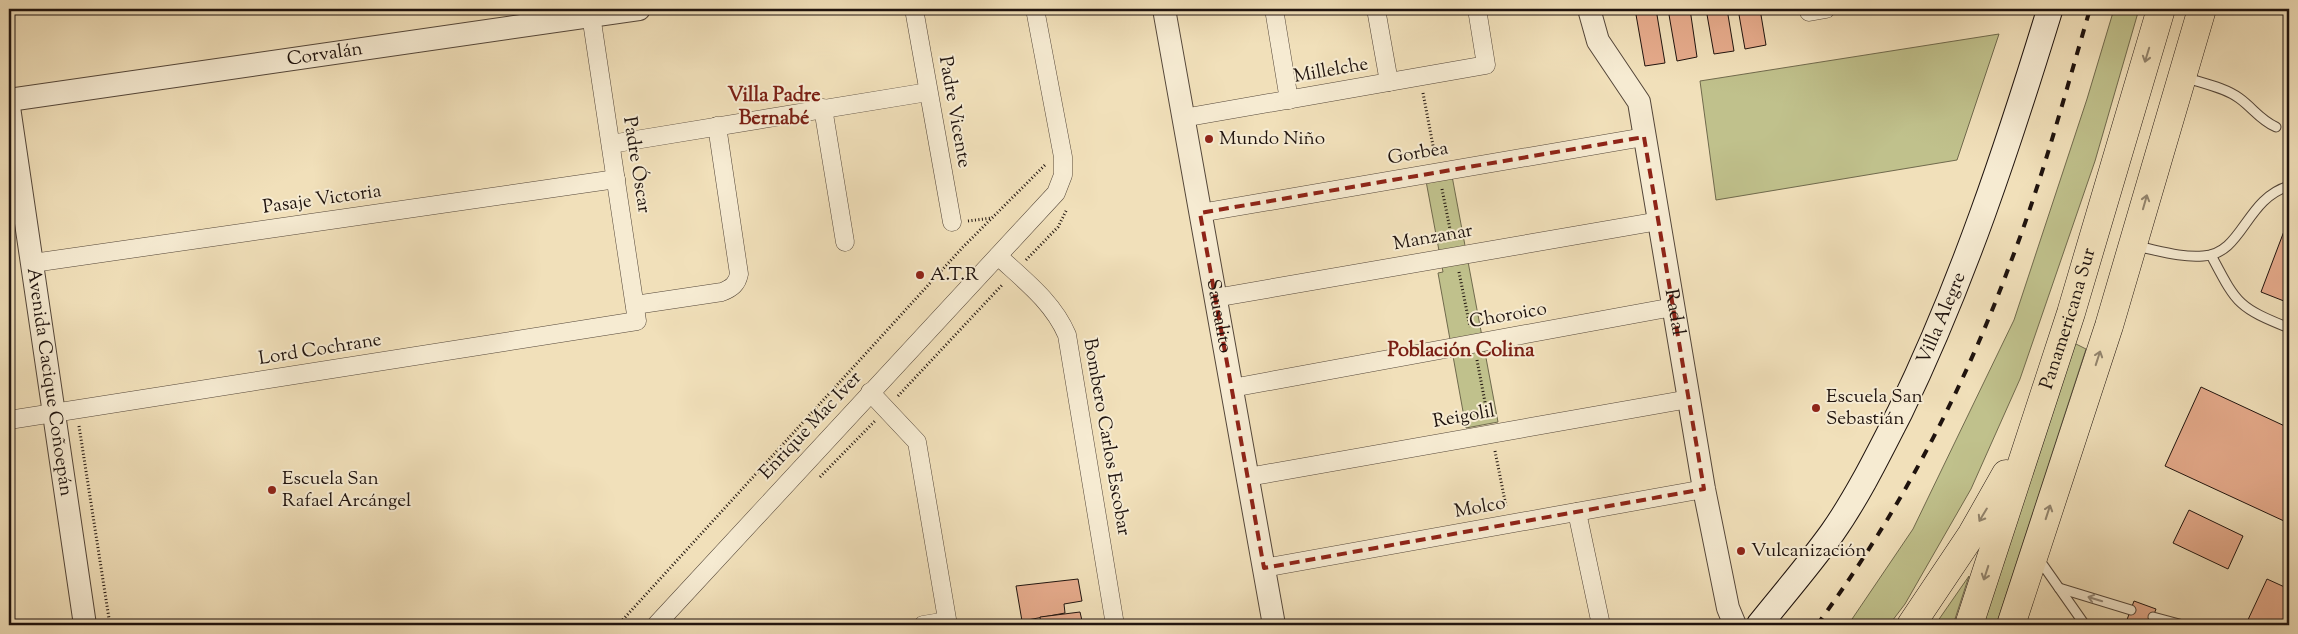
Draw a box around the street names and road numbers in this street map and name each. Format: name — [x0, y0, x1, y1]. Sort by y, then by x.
street label: Corvalán — [285, 36, 364, 73]
street label: Millelche — [1292, 51, 1371, 91]
street label: Padre Vicente — [931, 54, 977, 170]
street label: Padre Óscar — [615, 115, 657, 215]
street label: Gorbea — [1386, 135, 1451, 173]
street label: Pasaje Victoria — [261, 178, 383, 222]
street label: Manzanar — [1391, 218, 1475, 258]
street label: Panamericana Sur — [2033, 245, 2103, 393]
street label: Avenida Cacique Coñoepán — [19, 266, 79, 498]
street label: Villa Alegre — [1910, 268, 1973, 369]
street label: Sausalito — [1199, 277, 1239, 355]
street label: Radal — [1657, 287, 1692, 338]
street label: Choroico — [1467, 296, 1549, 336]
street label: Lord Cochrane — [257, 327, 384, 373]
street label: Bombero Carlos Escobar — [1075, 336, 1137, 538]
street label: Enrique Mac Iver — [754, 366, 868, 486]
street label: Reigolil — [1431, 398, 1497, 436]
street label: Molco — [1452, 490, 1508, 526]

